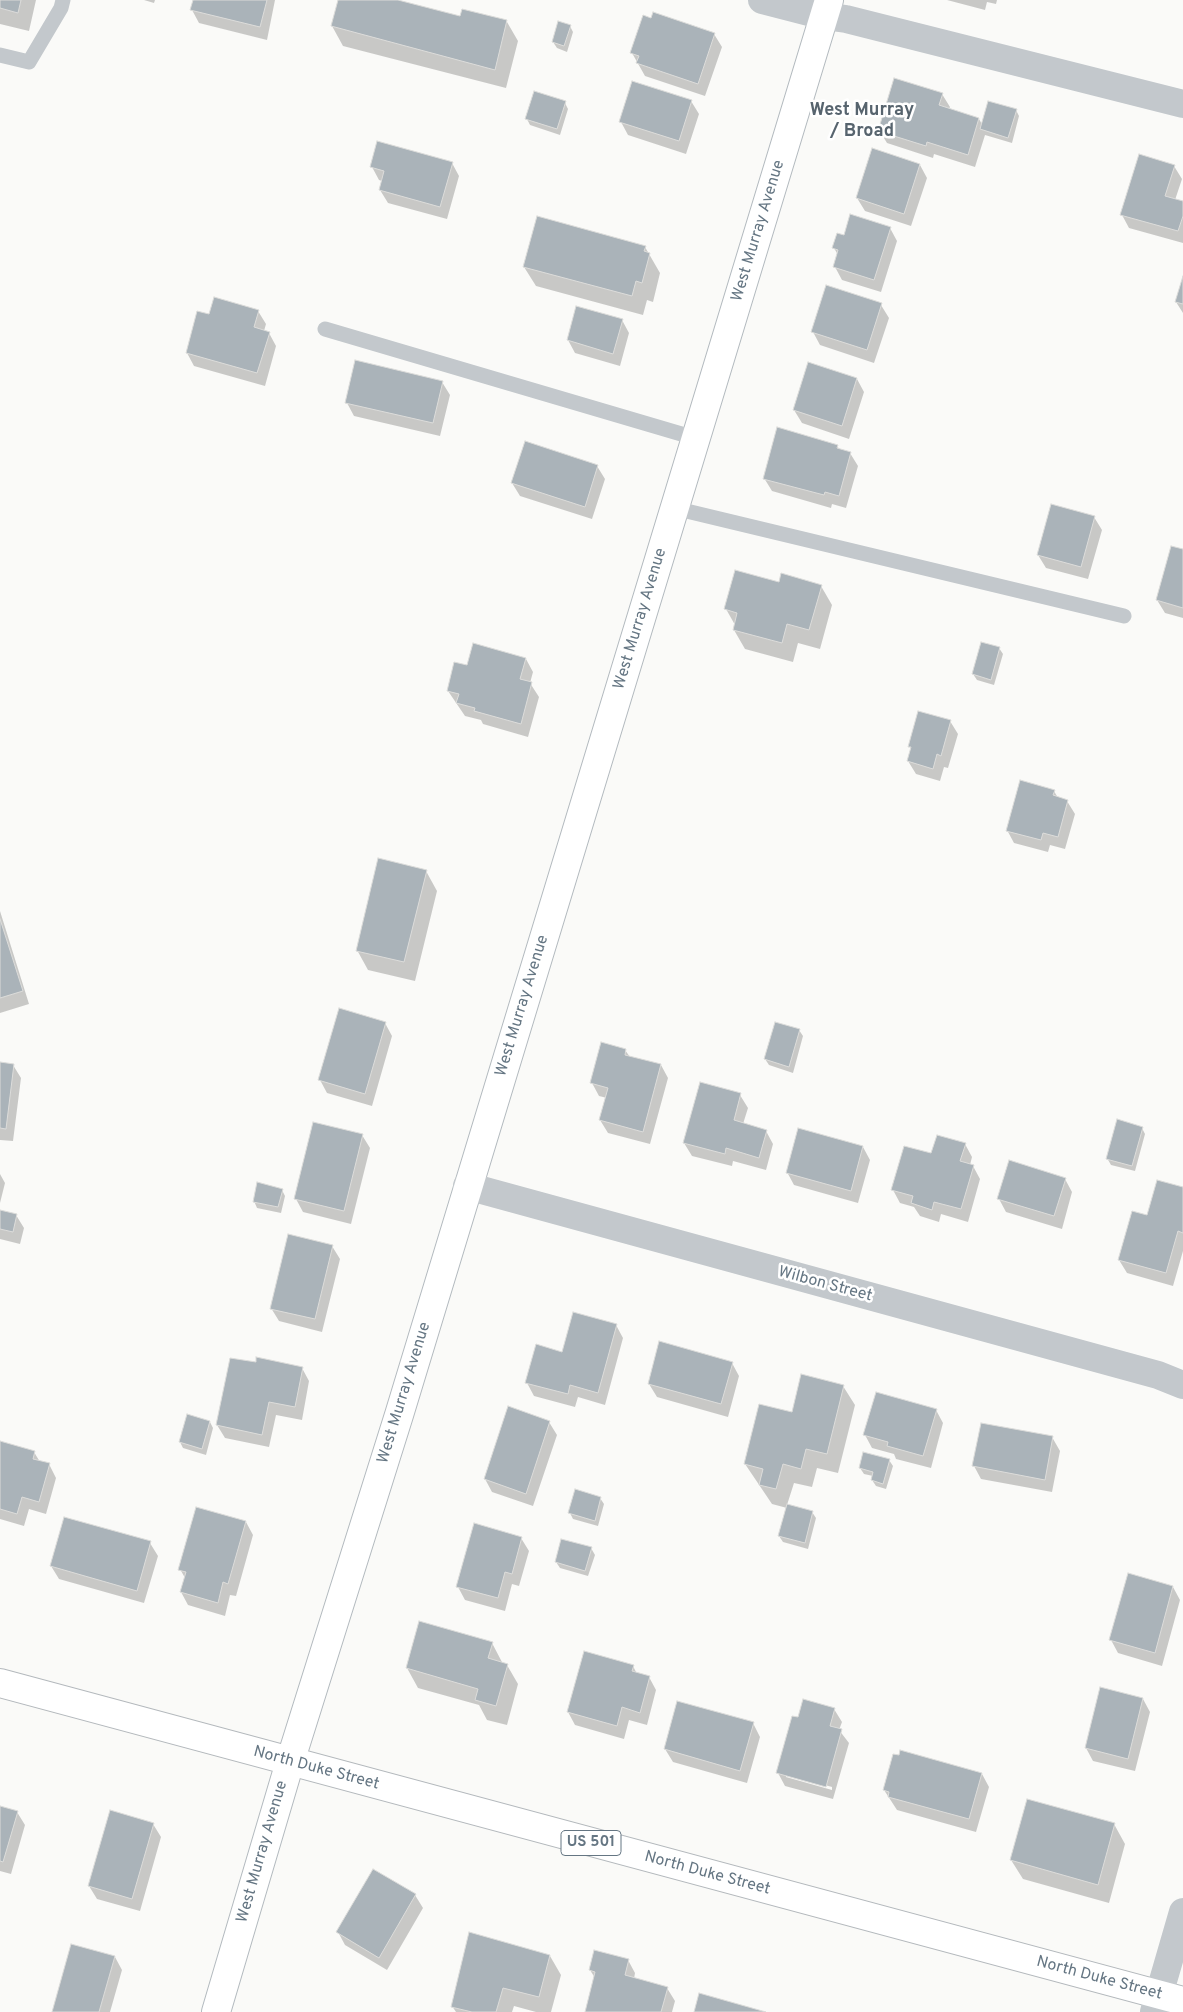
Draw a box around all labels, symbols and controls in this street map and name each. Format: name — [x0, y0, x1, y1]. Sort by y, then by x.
district label: West Murray / Broad — [810, 100, 914, 142]
street label: West Murray Avenue — [728, 158, 790, 304]
street label: West Murray Avenue — [610, 546, 672, 692]
street label: West Murray Avenue — [492, 933, 554, 1079]
street label: Wilbon Street — [776, 1263, 874, 1307]
street label: West Murray Avenue — [374, 1320, 436, 1466]
street label: North Duke Street — [251, 1743, 381, 1795]
street label: West Murray Avenue — [234, 1779, 292, 1925]
road number: US 501 — [561, 1830, 621, 1856]
street label: North Duke Street — [642, 1848, 772, 1900]
street label: North Duke Street — [1034, 1953, 1164, 2005]

